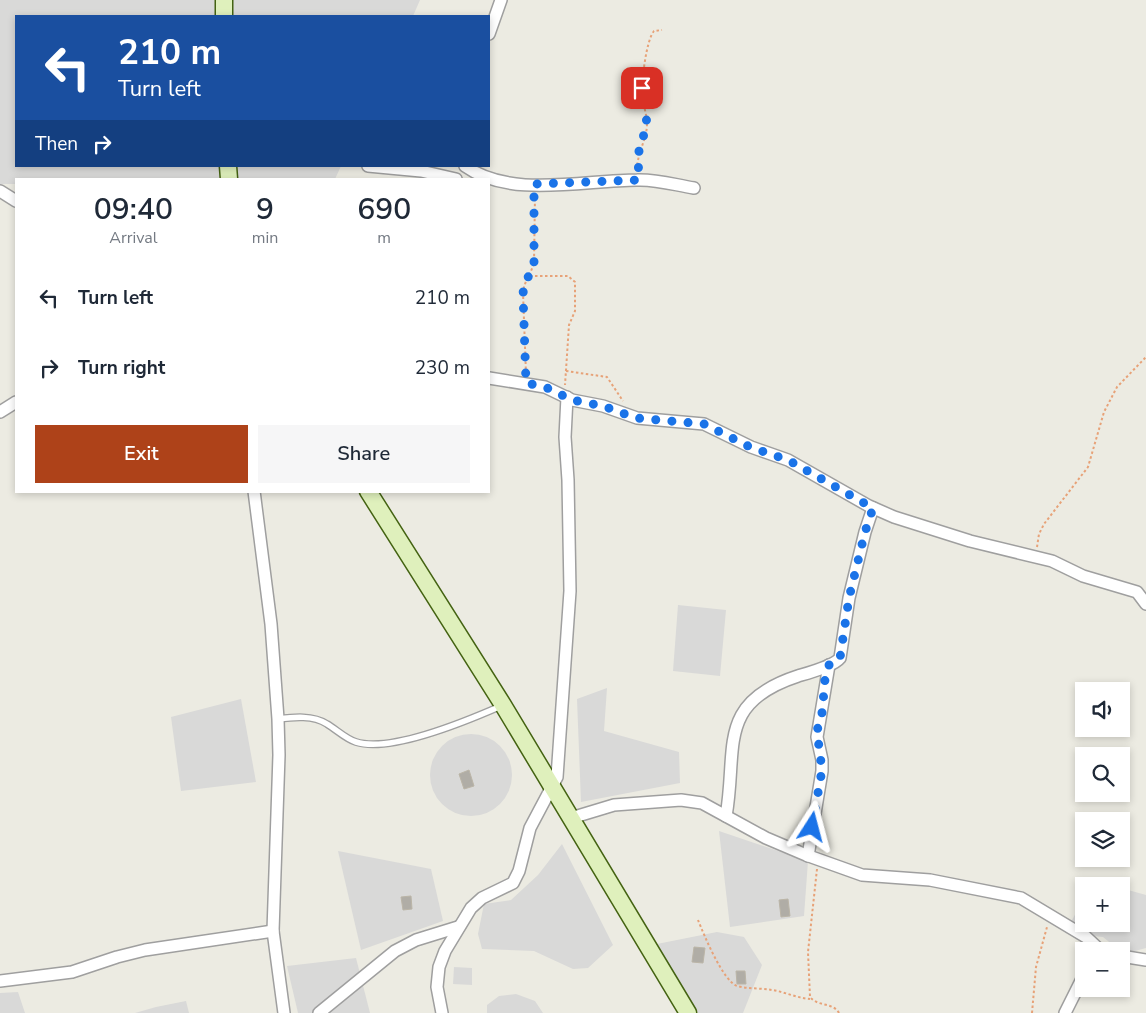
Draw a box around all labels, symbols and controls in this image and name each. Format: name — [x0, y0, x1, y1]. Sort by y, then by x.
text: 210 m — [118, 29, 221, 76]
icon: left — [35, 35, 100, 100]
pin — [621, 67, 663, 109]
text: Turn left — [118, 74, 201, 104]
icon: arrive — [628, 74, 656, 102]
icon: right — [88, 130, 116, 158]
text: Then — [35, 131, 78, 157]
text: 09:40 — [94, 189, 173, 230]
text: 9 — [256, 189, 274, 230]
text: 690 — [357, 189, 411, 230]
text: Arrival — [109, 227, 157, 249]
text: min — [252, 227, 278, 249]
text: m — [377, 227, 391, 249]
icon: left — [35, 284, 63, 312]
text: Turn left — [78, 285, 153, 311]
text: 210 m — [415, 285, 470, 311]
icon: right — [35, 354, 63, 382]
text: Turn right — [78, 355, 165, 381]
text: 230 m — [415, 355, 470, 381]
button: Exit — [35, 425, 248, 483]
button: Share — [258, 425, 470, 483]
map controls — [1075, 682, 1130, 997]
button: sound — [1075, 682, 1130, 737]
button: search — [1075, 747, 1130, 802]
position arrow — [785, 800, 837, 852]
button: layers — [1075, 812, 1130, 867]
button: + — [1075, 877, 1130, 932]
button: − — [1075, 942, 1130, 997]

